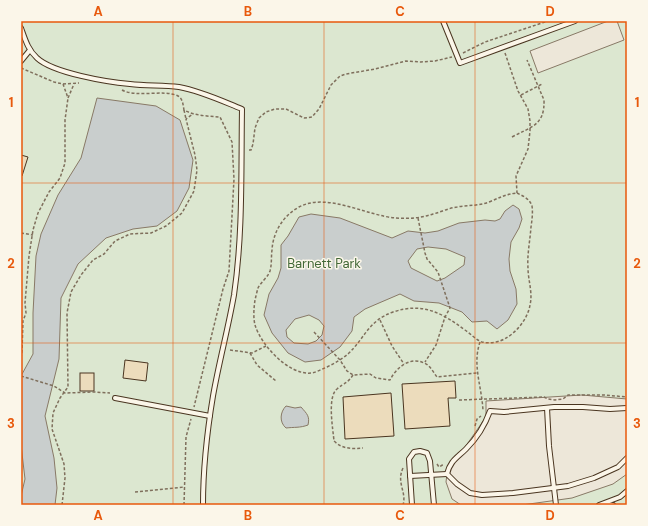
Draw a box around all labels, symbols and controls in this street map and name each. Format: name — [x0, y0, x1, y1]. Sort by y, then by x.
text: A — [93, 3, 103, 20]
text: B — [244, 3, 252, 20]
text: C — [395, 3, 405, 20]
text: D — [545, 3, 555, 20]
text: 1 — [9, 94, 13, 111]
text: 1 — [635, 94, 639, 111]
text: 2 — [7, 255, 15, 272]
park label: Barnett Park — [287, 255, 361, 272]
text: 2 — [633, 255, 641, 272]
text: 3 — [7, 415, 15, 432]
text: 3 — [633, 415, 641, 432]
text: A — [93, 507, 103, 524]
text: B — [244, 507, 252, 524]
text: C — [395, 507, 405, 524]
text: D — [545, 507, 555, 524]

